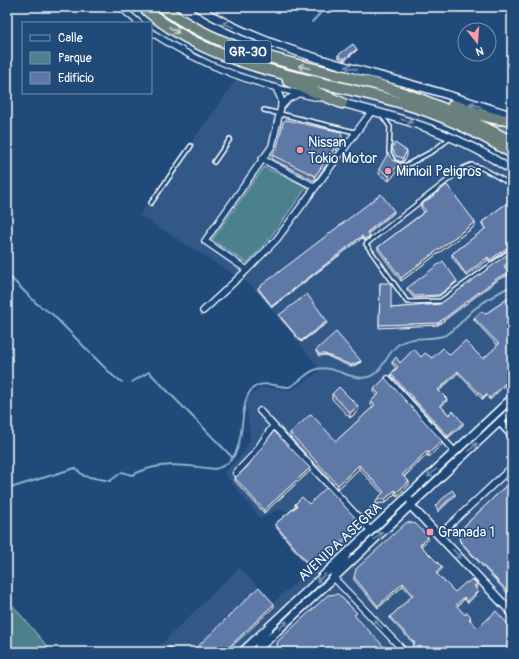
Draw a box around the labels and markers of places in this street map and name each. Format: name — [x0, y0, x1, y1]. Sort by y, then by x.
place label: Nissan Tokio Motor — [308, 134, 377, 167]
marker: Nissan Tokio Motor — [295, 145, 305, 155]
place label: Minioil Peligros — [396, 163, 482, 180]
marker: Minioil Peligros — [383, 166, 393, 176]
place label: Granada 1 — [438, 524, 495, 541]
marker: Granada 1 — [425, 527, 435, 537]

